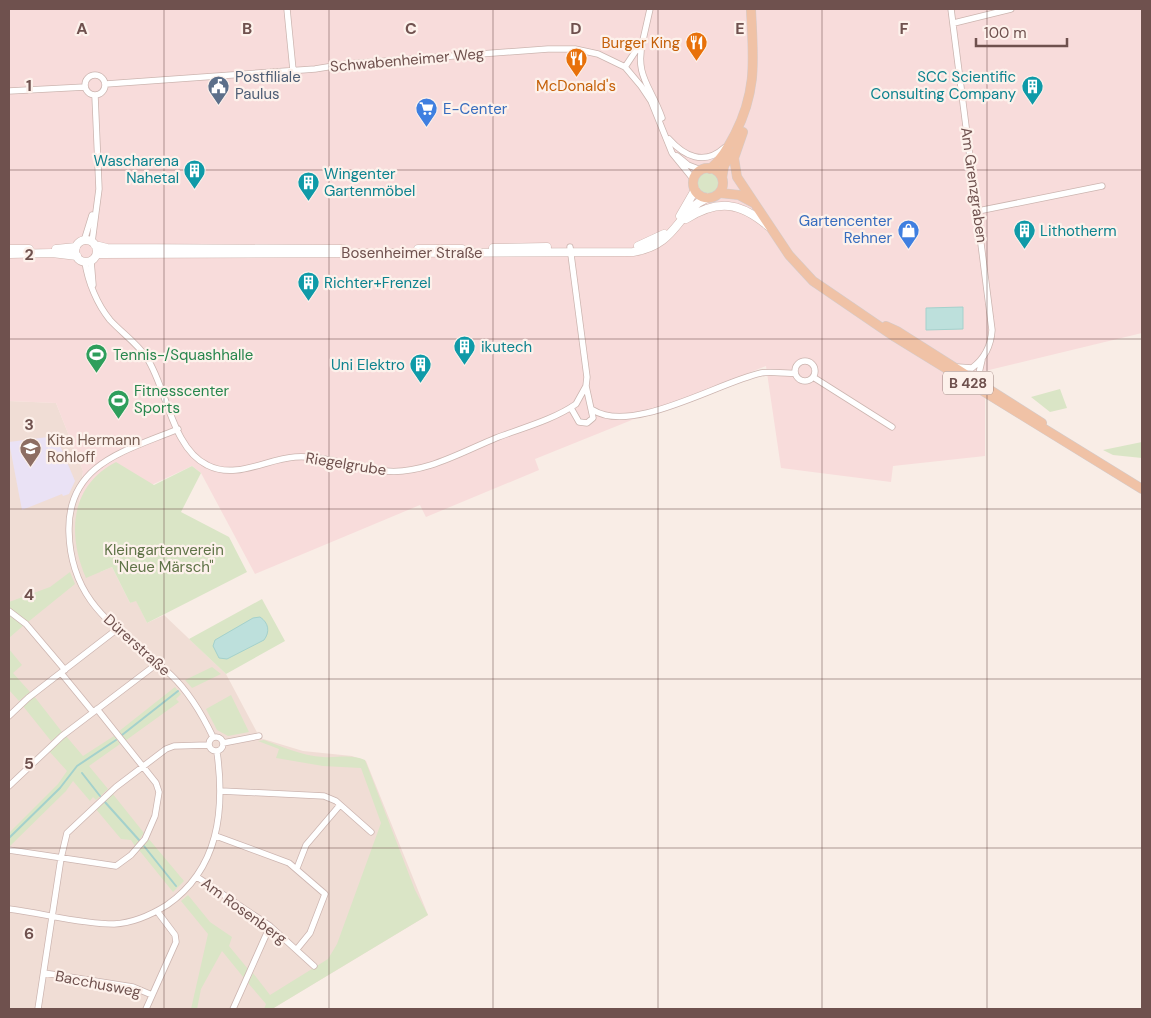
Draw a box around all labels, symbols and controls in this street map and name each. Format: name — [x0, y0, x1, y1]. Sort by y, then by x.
scale bar — [976, 15, 1067, 47]
text: A — [76, 18, 88, 39]
text: B — [242, 18, 252, 39]
text: C — [405, 18, 417, 39]
text: D — [570, 18, 582, 39]
text: E — [735, 18, 745, 39]
text: F — [900, 18, 909, 39]
text: 100 m — [984, 23, 1027, 43]
restaurant icon: Burger King — [684, 31, 708, 62]
place label: Burger King — [602, 33, 680, 53]
street label: Schwabenheimer Weg — [329, 43, 485, 77]
restaurant icon: McDonald's — [564, 46, 588, 77]
place label: Postfiliale Paulus — [235, 67, 301, 104]
place label: SCC Scientific Consulting Company — [871, 67, 1017, 104]
public building icon: Postfiliale Paulus — [207, 74, 231, 105]
building icon: SCC Scientific Consulting Company — [1020, 74, 1044, 105]
text: 1 — [26, 75, 32, 96]
place label: McDonald's — [536, 76, 616, 96]
supermarket icon: E-Center — [415, 97, 439, 128]
place label: E-Center — [443, 99, 508, 119]
street label: Am Grenzgraben — [956, 126, 992, 244]
place label: Wascharena Nahetal — [94, 151, 179, 188]
building icon: Wascharena Nahetal — [183, 158, 207, 189]
place label: Wingenter Gartenmöbel — [324, 164, 415, 201]
building icon: Wingenter Gartenmöbel — [296, 171, 320, 202]
place label: Gartencenter Rehner — [799, 211, 892, 248]
shop icon: Gartencenter Rehner — [896, 218, 920, 249]
building icon: Lithotherm — [1012, 219, 1036, 250]
place label: Lithotherm — [1040, 221, 1117, 241]
street label: Bosenheimer Straße — [341, 243, 483, 263]
text: 2 — [24, 244, 34, 265]
building icon: Richter+Frenzel — [296, 271, 320, 302]
place label: Richter+Frenzel — [324, 273, 431, 293]
building icon: ikutech — [453, 335, 477, 366]
place label: ikutech — [481, 337, 532, 357]
sports icon: Tennis-/Squashhalle — [85, 343, 109, 374]
place label: Tennis-/Squashhalle — [113, 345, 253, 365]
building icon: Uni Elektro — [409, 353, 433, 384]
place label: Uni Elektro — [331, 355, 405, 375]
road number: B 428 — [943, 372, 993, 394]
place label: Fitnesscenter Sports — [134, 381, 230, 418]
sports icon: Fitnesscenter Sports — [106, 388, 130, 419]
text: 3 — [24, 414, 34, 435]
place label: Kita Hermann Rohloff — [47, 430, 140, 467]
school or university icon: Kita Hermann Rohloff — [19, 437, 43, 468]
street label: Riegelgrube — [304, 448, 388, 480]
park label: Kleingartenverein "Neue Märsch" — [104, 540, 224, 577]
text: 4 — [24, 584, 34, 605]
street label: Dürerstraße — [99, 610, 175, 680]
text: 5 — [24, 753, 34, 774]
street label: Am Rosenberg — [197, 873, 291, 949]
text: 6 — [24, 923, 34, 944]
street label: Bacchusweg — [53, 966, 143, 1002]

